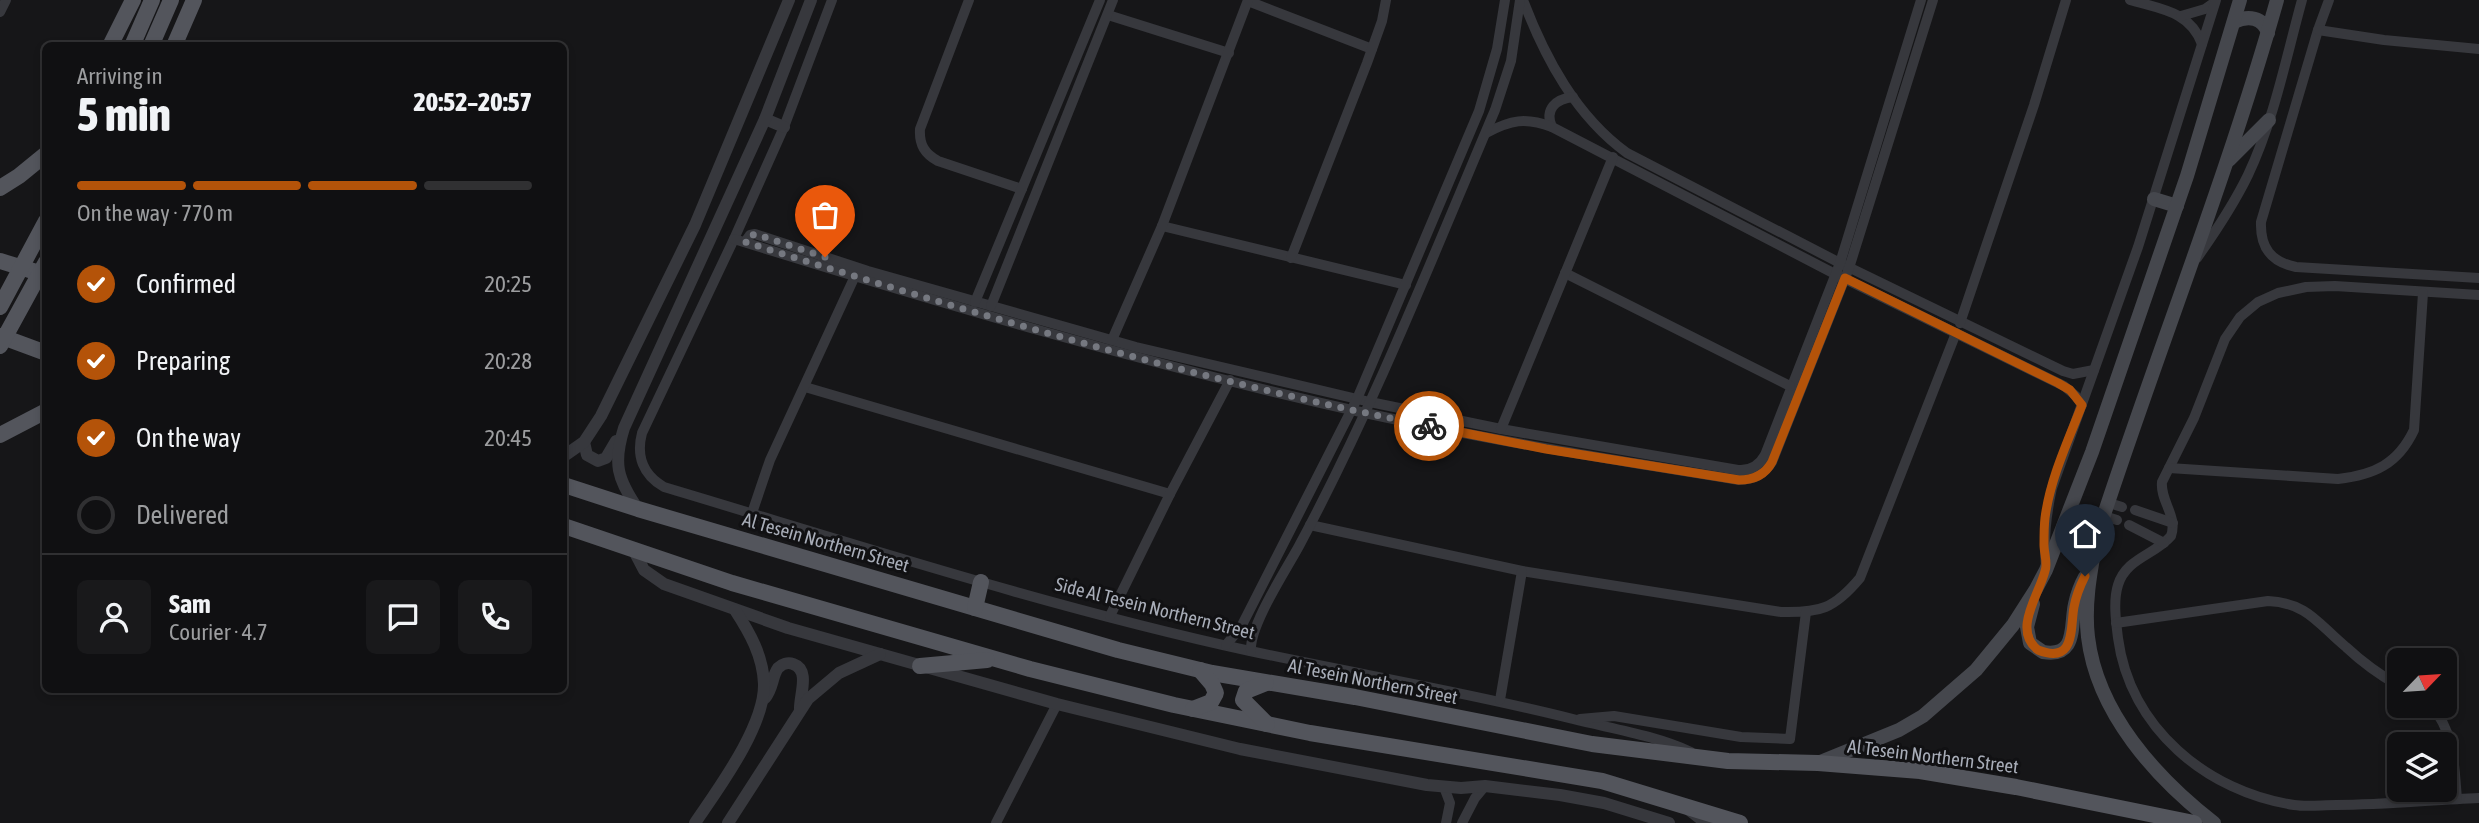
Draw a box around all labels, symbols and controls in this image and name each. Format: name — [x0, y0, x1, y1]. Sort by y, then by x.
text: Arriving in — [77, 63, 163, 89]
text: 20:52–20:57 — [414, 87, 532, 117]
text: 5 min — [77, 88, 171, 141]
pin — [795, 185, 855, 257]
icon: bag — [806, 196, 844, 234]
text: On the way · 770 m — [77, 200, 233, 226]
icon: check — [77, 265, 115, 303]
text: Confirmed — [136, 269, 236, 299]
text: 20:25 — [484, 271, 532, 297]
icon: check — [77, 342, 115, 380]
text: Preparing — [136, 346, 230, 376]
text: 20:28 — [484, 348, 532, 374]
courier — [1394, 391, 1464, 461]
icon: bike — [1410, 407, 1448, 445]
icon: check — [77, 419, 115, 457]
text: On the way — [136, 423, 241, 453]
text: 20:45 — [484, 425, 532, 451]
text: Delivered — [136, 500, 229, 530]
pin — [2055, 504, 2115, 576]
street label: Al Tesein Northern Street — [740, 508, 912, 576]
icon: home — [2066, 515, 2104, 553]
street label: Side Al Tesein Northern Street — [1053, 573, 1257, 643]
button: person — [77, 580, 151, 654]
button: chat — [366, 580, 440, 654]
button: phone — [458, 580, 532, 654]
text: Sam — [169, 589, 211, 619]
text: Courier · 4.7 — [169, 619, 268, 645]
north arrow — [2387, 648, 2457, 718]
map controls — [2387, 648, 2457, 802]
street label: Al Tesein Northern Street — [1286, 654, 1460, 708]
button: layers — [2387, 732, 2457, 802]
street label: Al Tesein Northern Street — [1846, 735, 2020, 777]

